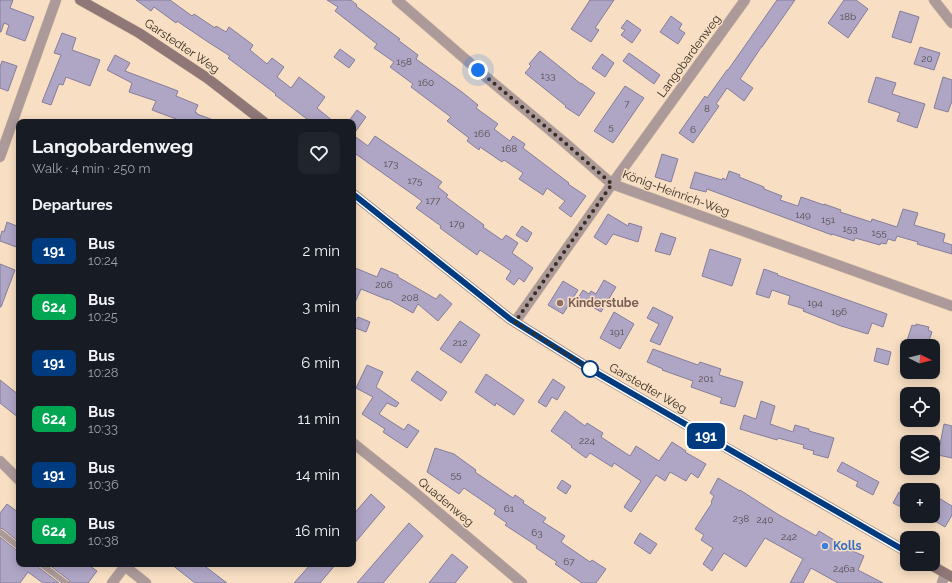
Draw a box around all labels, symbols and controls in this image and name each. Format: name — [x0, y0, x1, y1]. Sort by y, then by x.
house number: 18b — [840, 11, 856, 22]
street label: Langobardenweg — [654, 12, 724, 100]
street label: Garstedter Weg — [142, 16, 222, 76]
house number: 20 — [921, 53, 933, 64]
house number: 158 — [396, 56, 412, 67]
your location — [468, 60, 488, 80]
house number: 133 — [541, 70, 555, 81]
house number: 160 — [418, 77, 434, 88]
house number: 7 — [624, 98, 630, 109]
house number: 8 — [704, 103, 710, 114]
house number: 5 — [608, 121, 614, 132]
house number: 6 — [690, 124, 696, 135]
house number: 166 — [474, 128, 490, 139]
button: heart — [298, 132, 340, 174]
text: Langobardenweg — [32, 135, 193, 157]
house number: 168 — [501, 143, 517, 154]
house number: 173 — [384, 158, 398, 169]
text: Walk · 4 min · 250 m — [32, 161, 150, 176]
street label: König-Heinrich-Weg — [620, 167, 732, 219]
house number: 175 — [408, 175, 423, 186]
house number: 177 — [426, 195, 441, 206]
text: Departures — [32, 196, 113, 214]
house number: 149 — [795, 209, 811, 220]
house number: 151 — [821, 214, 836, 225]
house number: 179 — [449, 218, 465, 229]
house number: 153 — [842, 223, 858, 234]
house number: 155 — [871, 227, 887, 238]
text: Bus — [88, 235, 115, 253]
text: 2 min — [303, 242, 340, 260]
text: 191 — [43, 243, 65, 259]
text: 10:24 — [88, 253, 118, 268]
house number: 206 — [375, 279, 393, 290]
text: Bus — [88, 291, 115, 309]
house number: 208 — [401, 292, 419, 303]
place label: Kinderstube — [568, 296, 639, 310]
house number: 194 — [807, 297, 823, 308]
text: 3 min — [302, 298, 340, 316]
marker: Kinderstube — [555, 298, 565, 308]
text: 624 — [42, 299, 66, 315]
house number: 196 — [831, 306, 847, 317]
text: 10:25 — [88, 309, 118, 324]
house number: 191 — [610, 326, 625, 337]
house number: 212 — [453, 337, 467, 348]
north arrow — [900, 339, 940, 379]
map controls — [900, 339, 940, 571]
text: Bus — [88, 347, 115, 365]
text: 6 min — [301, 354, 340, 372]
text: 191 — [43, 355, 65, 371]
unlabelled marker — [581, 360, 599, 378]
street label: Garstedter Weg — [607, 360, 689, 416]
text: 10:28 — [88, 365, 118, 380]
house number: 201 — [698, 373, 715, 384]
button: locate — [900, 387, 940, 427]
text: Bus — [88, 403, 115, 421]
text: 11 min — [298, 410, 340, 428]
text: 624 — [42, 411, 66, 427]
text: 10:33 — [88, 421, 118, 436]
line badge: 191 — [683, 423, 729, 449]
text: 191 — [695, 428, 717, 444]
house number: 224 — [579, 435, 595, 446]
button: layers — [900, 435, 940, 475]
text: Bus — [88, 459, 115, 477]
text: 14 min — [296, 466, 340, 484]
text: 191 — [43, 467, 65, 483]
house number: 55 — [451, 469, 462, 480]
street label: Quadenweg — [415, 475, 477, 529]
text: 10:36 — [88, 477, 119, 492]
button: + — [900, 483, 940, 523]
house number: 61 — [504, 503, 515, 514]
house number: 238 — [733, 513, 749, 524]
house number: 240 — [757, 514, 773, 525]
text: Bus — [88, 515, 115, 533]
text: 16 min — [295, 522, 340, 540]
text: 624 — [42, 523, 66, 539]
house number: 63 — [531, 527, 543, 538]
house number: 242 — [781, 531, 797, 542]
button: − — [900, 531, 940, 571]
text: 10:38 — [88, 533, 119, 548]
place label: Kolls — [833, 539, 861, 553]
marker: Kolls — [820, 541, 830, 551]
house number: 67 — [563, 556, 575, 567]
house number: 246a — [833, 563, 855, 574]

